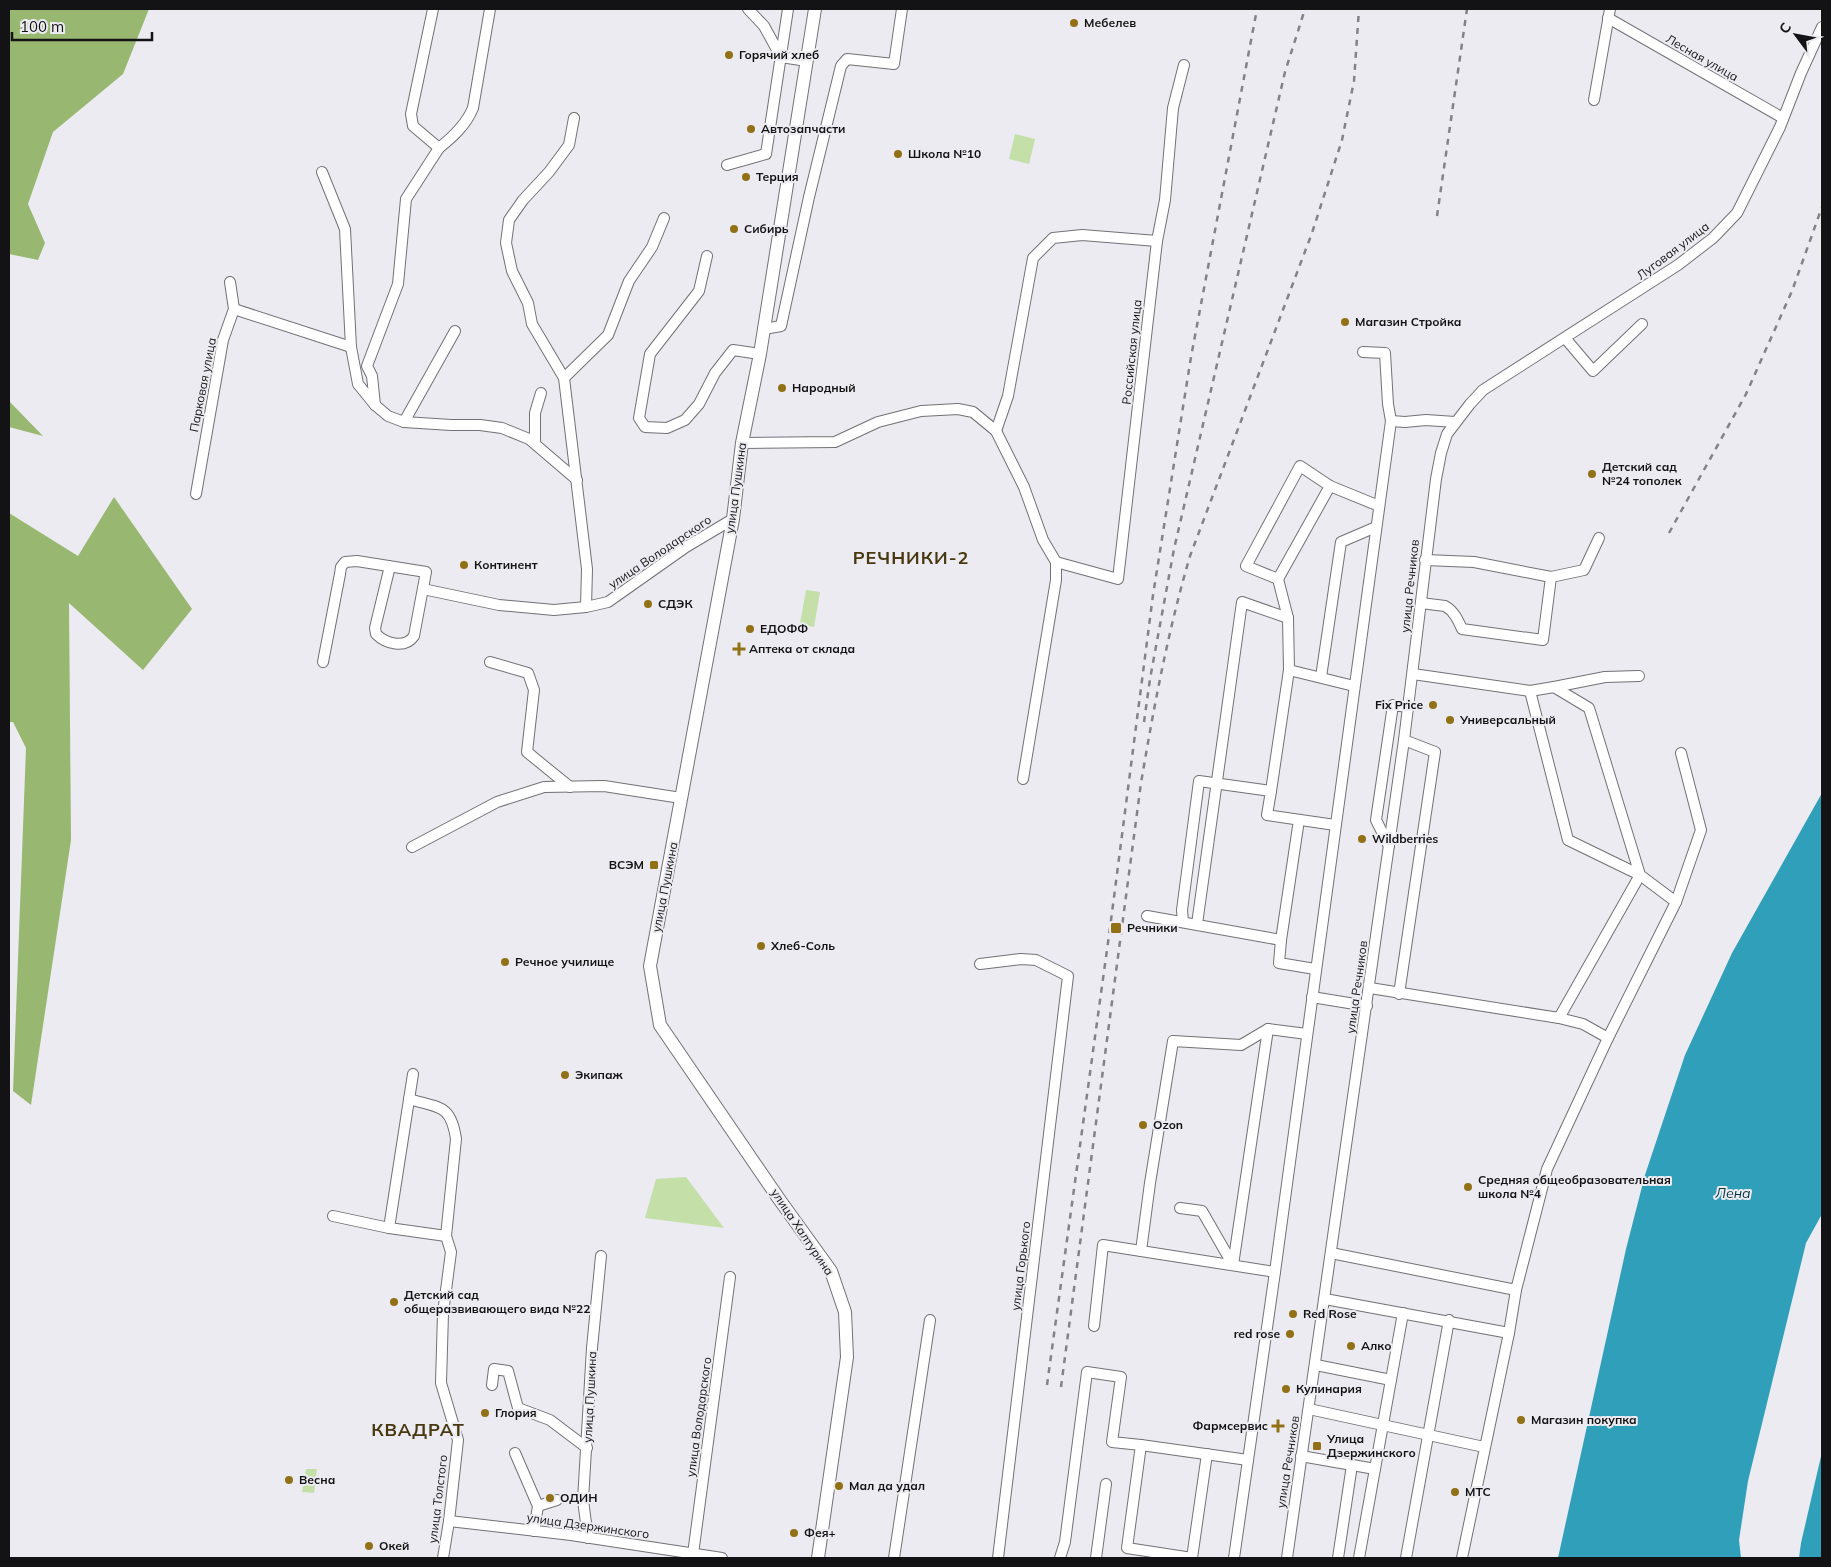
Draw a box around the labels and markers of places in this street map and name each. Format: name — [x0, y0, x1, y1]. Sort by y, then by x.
place label: Мебелев — [1084, 15, 1136, 30]
marker: Мебелев — [1068, 17, 1080, 29]
place label: Горячий хлеб — [739, 47, 819, 62]
marker: Горячий хлеб — [723, 49, 735, 61]
place label: Автозапчасти — [761, 121, 845, 136]
marker: Автозапчасти — [745, 123, 757, 135]
place label: Школа №10 — [908, 146, 981, 161]
marker: Школа №10 — [892, 148, 904, 160]
place label: Терция — [756, 169, 799, 184]
marker: Терция — [740, 171, 752, 183]
place label: Сибирь — [744, 221, 789, 236]
marker: Сибирь — [728, 223, 740, 235]
place label: Магазин Стройка — [1355, 314, 1461, 329]
marker: Магазин Стройка — [1339, 316, 1351, 328]
place label: Народный — [792, 380, 856, 395]
marker: Народный — [776, 382, 788, 394]
place label: Детский сад №24 тополек — [1602, 459, 1682, 488]
marker: Детский сад №24 тополек — [1586, 468, 1598, 480]
place label: Континент — [474, 557, 538, 572]
marker: Континент — [458, 559, 470, 571]
place label: СДЭК — [658, 596, 693, 611]
marker: СДЭК — [642, 598, 654, 610]
place label: ЕДОФФ — [760, 621, 808, 636]
marker: ЕДОФФ — [744, 623, 756, 635]
place label: Аптека от склада — [749, 641, 855, 656]
marker: Аптека от склада — [733, 643, 745, 655]
place label: Fix Price — [1375, 697, 1423, 712]
marker: Fix Price — [1427, 699, 1439, 711]
place label: Универсальный — [1459, 712, 1556, 727]
marker: Универсальный — [1444, 714, 1456, 726]
place label: Wildberries — [1372, 831, 1438, 846]
marker: Wildberries — [1356, 833, 1368, 845]
place label: ВСЭМ — [609, 857, 644, 872]
marker: ВСЭМ — [648, 859, 660, 871]
place label: Речники — [1127, 920, 1178, 935]
marker: Речники — [1109, 921, 1123, 935]
place label: Хлеб-Соль — [770, 938, 835, 953]
marker: Хлеб-Соль — [755, 940, 767, 952]
place label: Речное училище — [515, 954, 615, 969]
marker: Речное училище — [499, 956, 511, 968]
place label: Экипаж — [575, 1067, 624, 1082]
marker: Экипаж — [559, 1069, 571, 1081]
place label: Ozon — [1153, 1117, 1183, 1132]
marker: Ozon — [1137, 1119, 1149, 1131]
place label: Средняя общеобразовательная школа №4 — [1478, 1172, 1671, 1201]
marker: Средняя общеобразовательная школа №4 — [1462, 1181, 1474, 1193]
place label: Детский сад общеразвивающего вида №22 — [404, 1287, 590, 1316]
marker: Детский сад общеразвивающего вида №22 — [388, 1296, 400, 1308]
place label: Red Rose — [1303, 1306, 1357, 1321]
marker: Red Rose — [1287, 1308, 1299, 1320]
place label: red rose — [1234, 1326, 1280, 1341]
marker: red rose — [1284, 1328, 1296, 1340]
place label: Алко — [1361, 1338, 1391, 1353]
marker: Алко — [1345, 1340, 1357, 1352]
place label: Кулинария — [1296, 1381, 1362, 1396]
marker: Кулинария — [1280, 1383, 1292, 1395]
place label: Глория — [495, 1405, 537, 1420]
marker: Глория — [479, 1407, 491, 1419]
place label: Магазин покупка — [1531, 1412, 1637, 1427]
marker: Магазин покупка — [1515, 1414, 1527, 1426]
place label: Фармсервис — [1192, 1418, 1268, 1433]
marker: Фармсервис — [1272, 1420, 1284, 1432]
place label: Улица Дзержинского — [1326, 1431, 1416, 1460]
marker: Улица Дзержинского — [1311, 1440, 1323, 1452]
place label: Весна — [299, 1472, 335, 1487]
marker: Весна — [283, 1474, 295, 1486]
place label: Мал да удал — [849, 1478, 925, 1493]
marker: Мал да удал — [833, 1480, 845, 1492]
place label: МТС — [1465, 1484, 1491, 1499]
marker: МТС — [1449, 1486, 1461, 1498]
place label: ОДИН — [560, 1490, 597, 1505]
marker: ОДИН — [544, 1492, 556, 1504]
place label: Фея+ — [804, 1525, 836, 1540]
marker: Фея+ — [788, 1527, 800, 1539]
place label: Окей — [379, 1538, 409, 1553]
marker: Окей — [363, 1540, 375, 1552]

